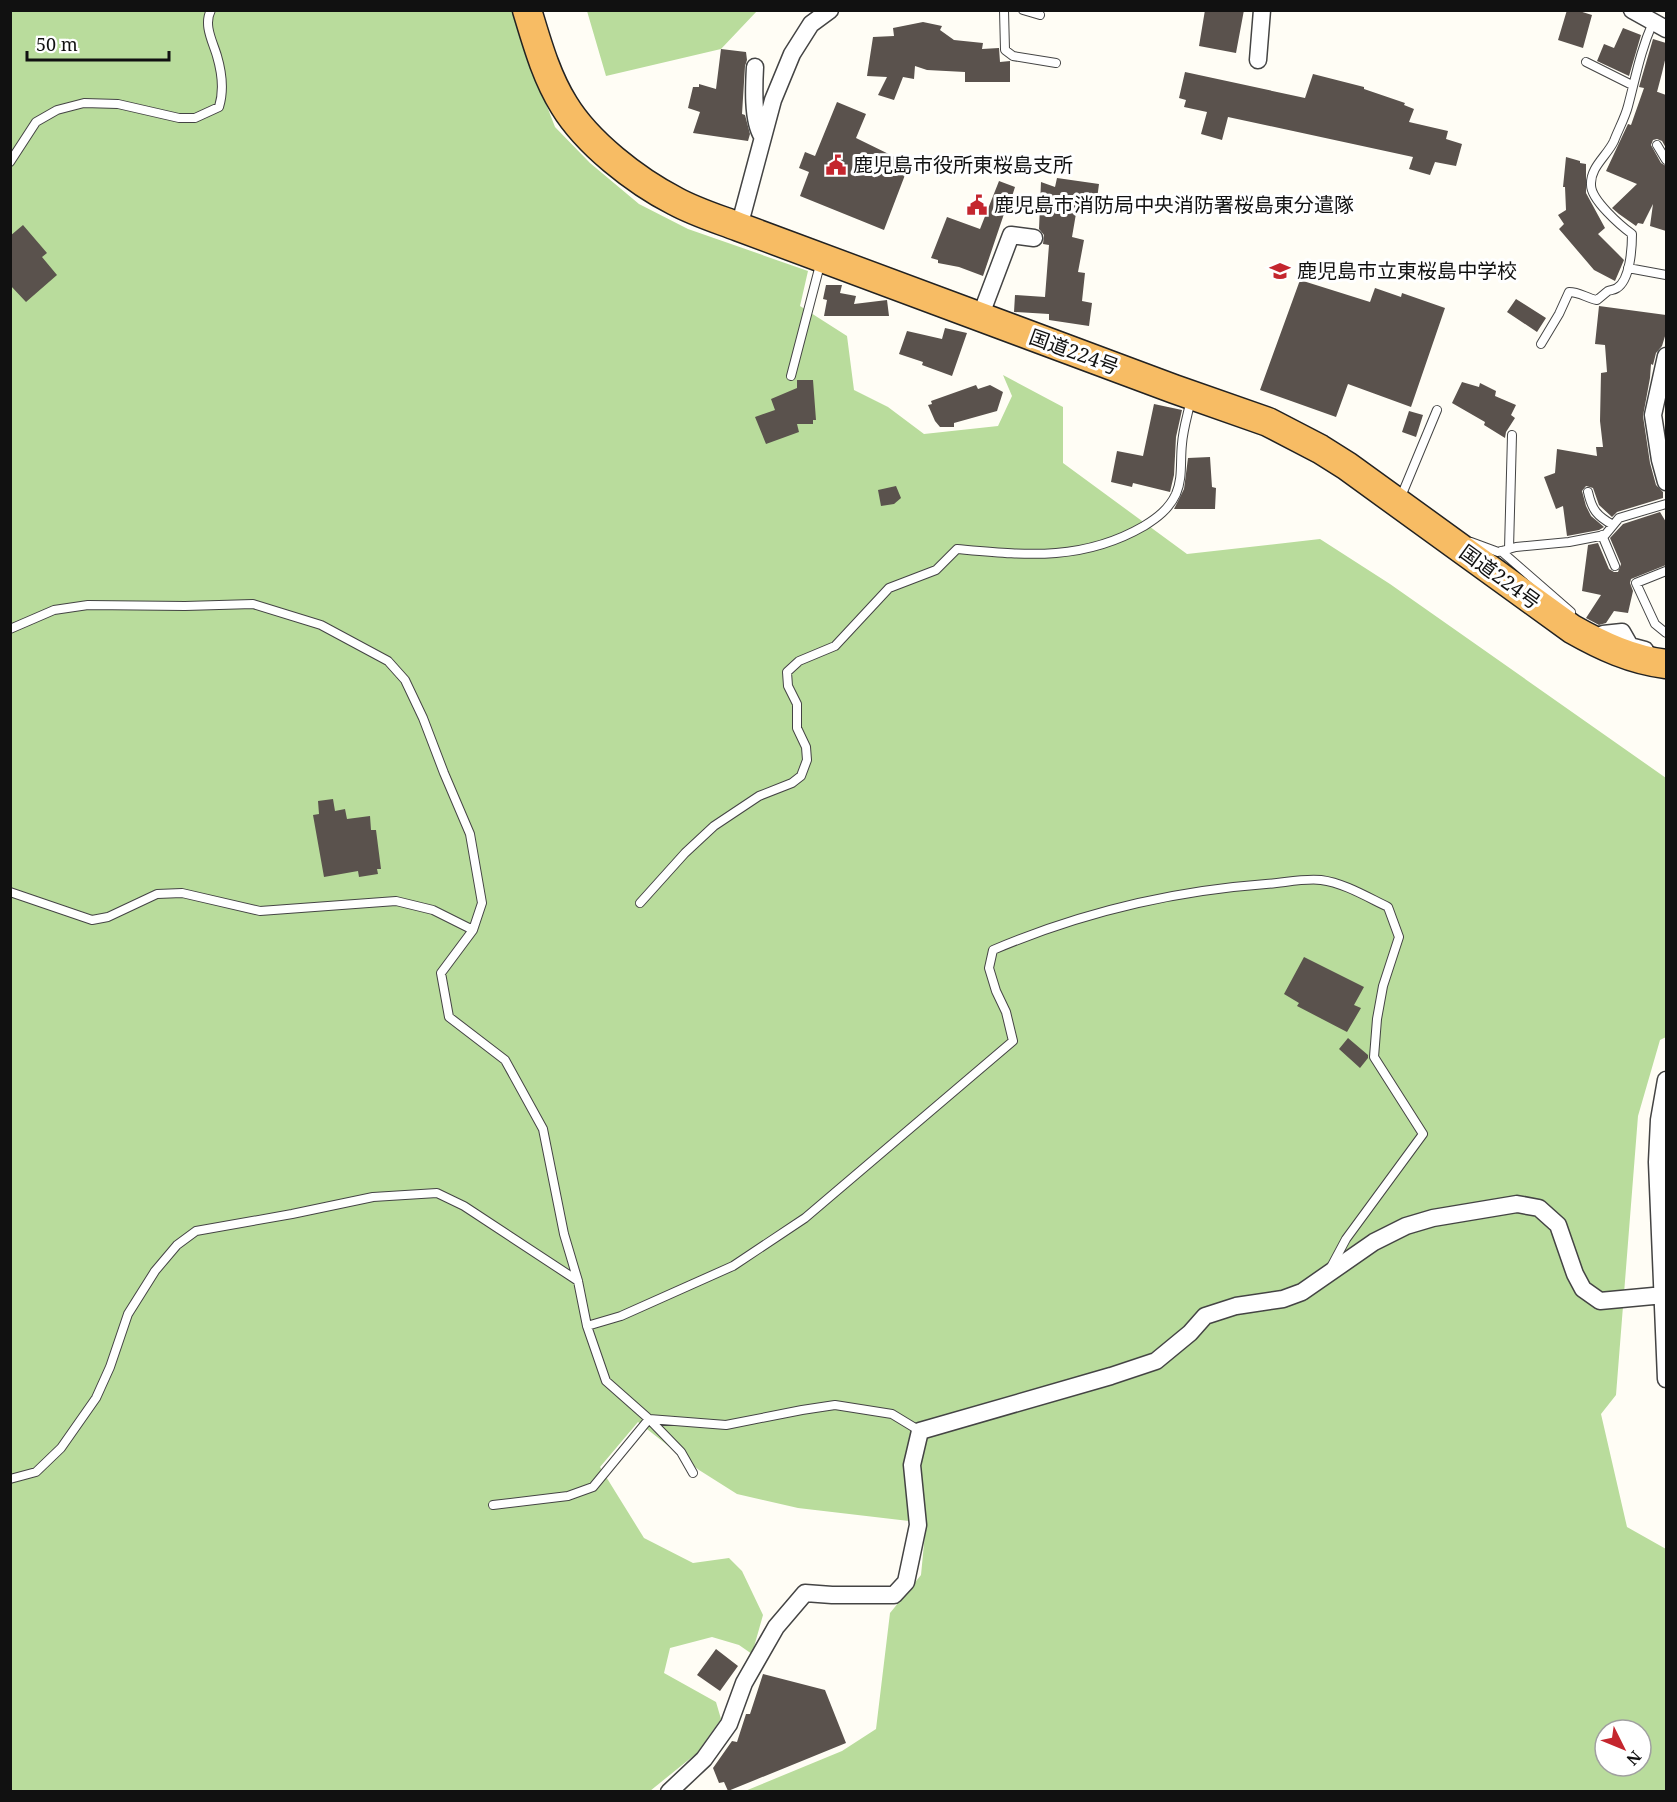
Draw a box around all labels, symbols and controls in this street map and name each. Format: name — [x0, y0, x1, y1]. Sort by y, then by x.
scale bar — [27, 24, 170, 62]
text: 50 m — [36, 32, 78, 56]
place label: 鹿児島市役所東桜島支所 — [853, 151, 1073, 178]
public building icon: 鹿児島市役所東桜島支所 — [824, 153, 848, 177]
place label: 鹿児島市消防局中央消防署桜島東分遣隊 — [994, 191, 1354, 218]
public building icon: 鹿児島市消防局中央消防署桜島東分遣隊 — [965, 193, 989, 217]
place label: 鹿児島市立東桜島中学校 — [1297, 257, 1517, 284]
school or university icon: 鹿児島市立東桜島中学校 — [1268, 259, 1292, 283]
street label: 国道224号 — [1026, 323, 1123, 380]
street label: 国道224号 — [1455, 538, 1546, 615]
north arrow — [1593, 1718, 1653, 1778]
text: N — [1621, 1746, 1646, 1771]

